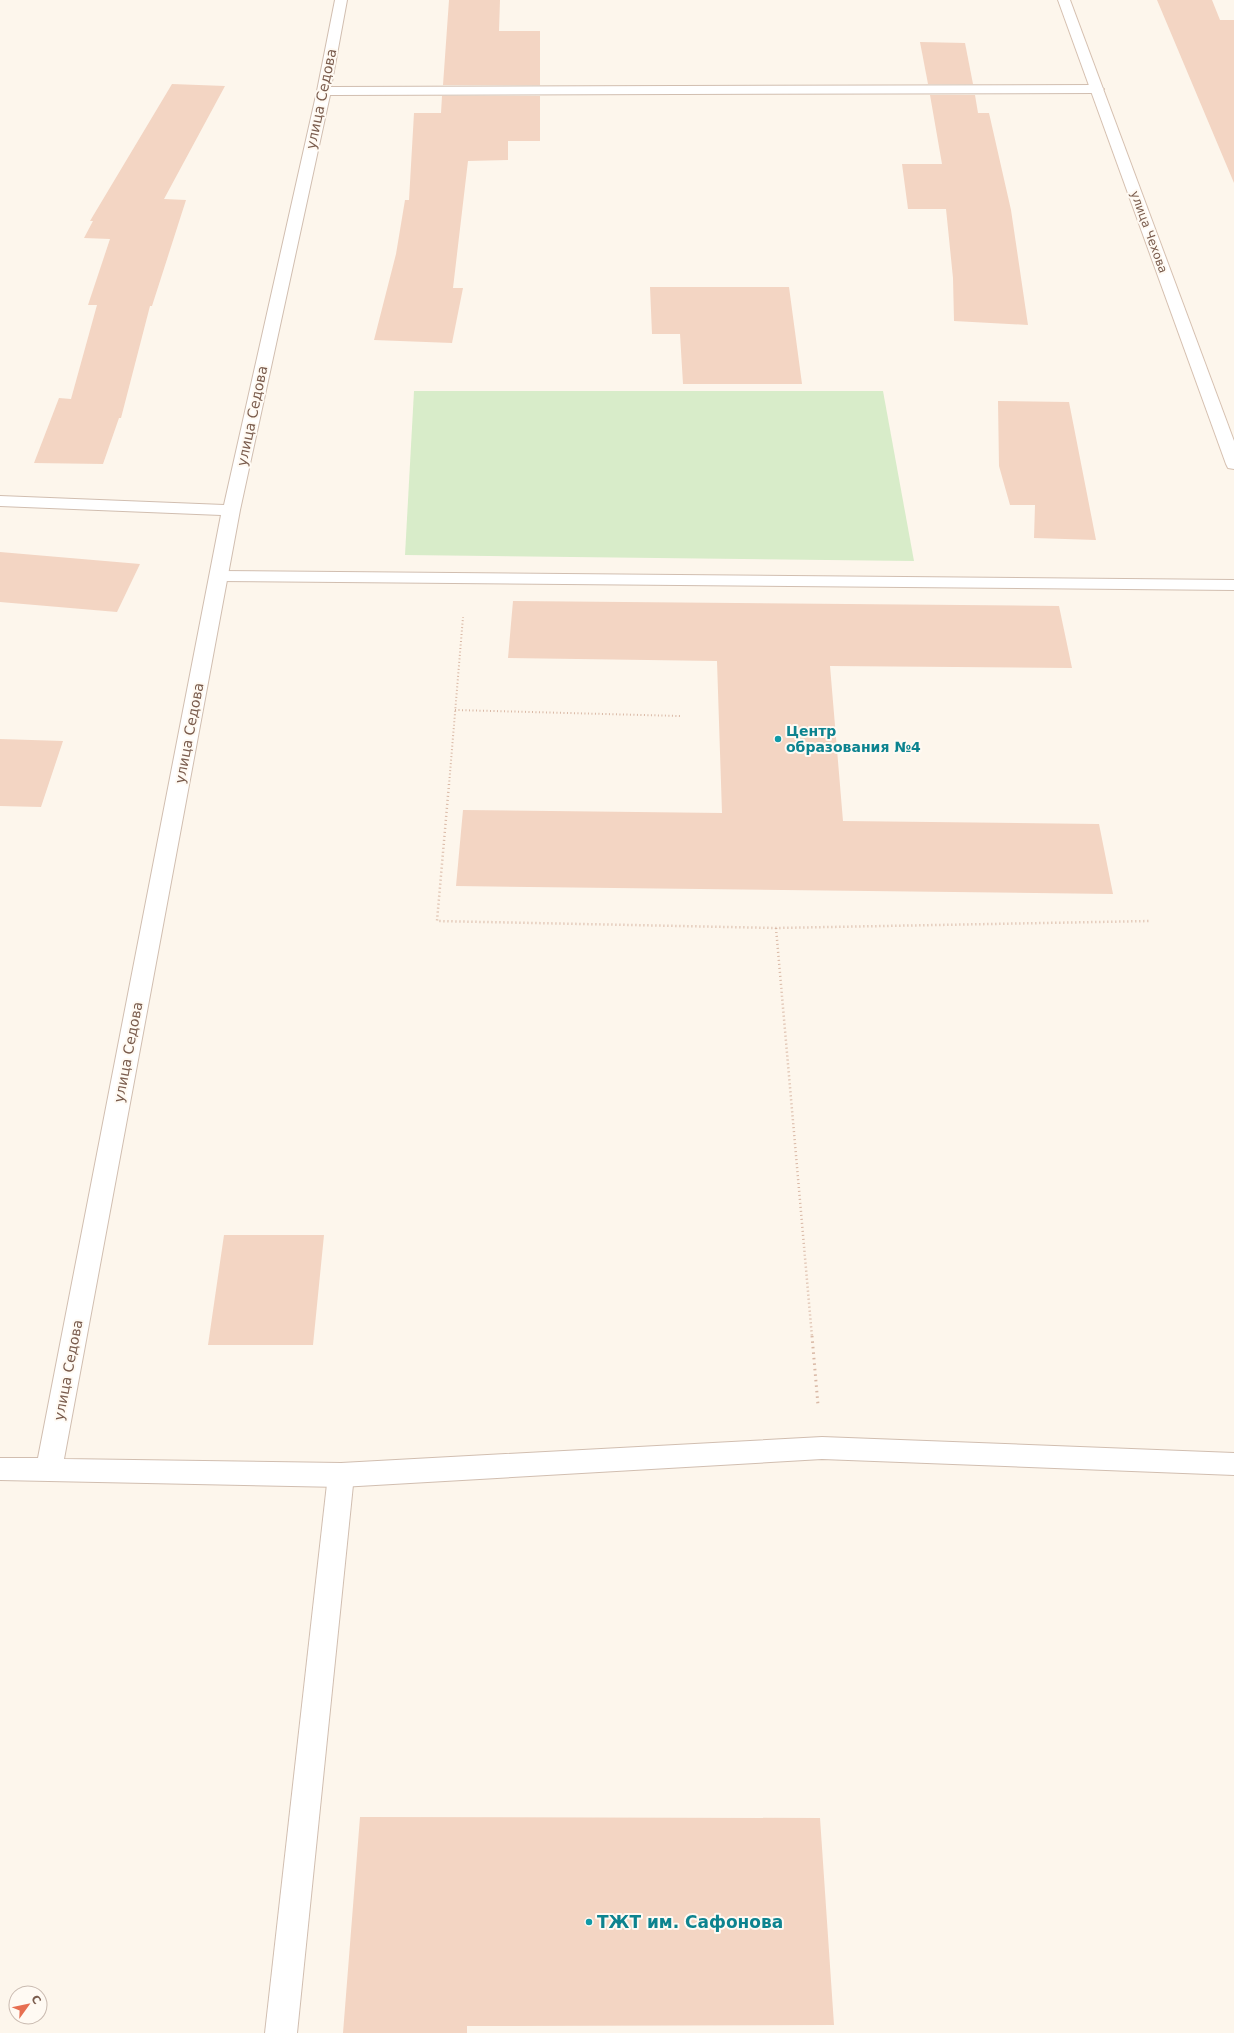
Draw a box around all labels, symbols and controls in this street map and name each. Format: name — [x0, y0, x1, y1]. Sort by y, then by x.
street label: улица Седова — [303, 47, 339, 151]
street label: улица Чехова — [1128, 189, 1170, 275]
street label: улица Седова — [234, 364, 270, 468]
street label: улица Седова — [171, 681, 207, 785]
place label: Центр образования №4 — [786, 723, 921, 755]
marker: Центр образования №4 — [773, 734, 783, 744]
street label: улица Седова — [110, 1000, 146, 1104]
street label: улица Седова — [50, 1318, 86, 1422]
place label: ТЖТ им. Сафонова — [597, 1912, 783, 1932]
marker: ТЖТ им. Сафонова — [584, 1917, 594, 1927]
north arrow — [8, 1985, 48, 2025]
text: С — [28, 1993, 44, 2007]

